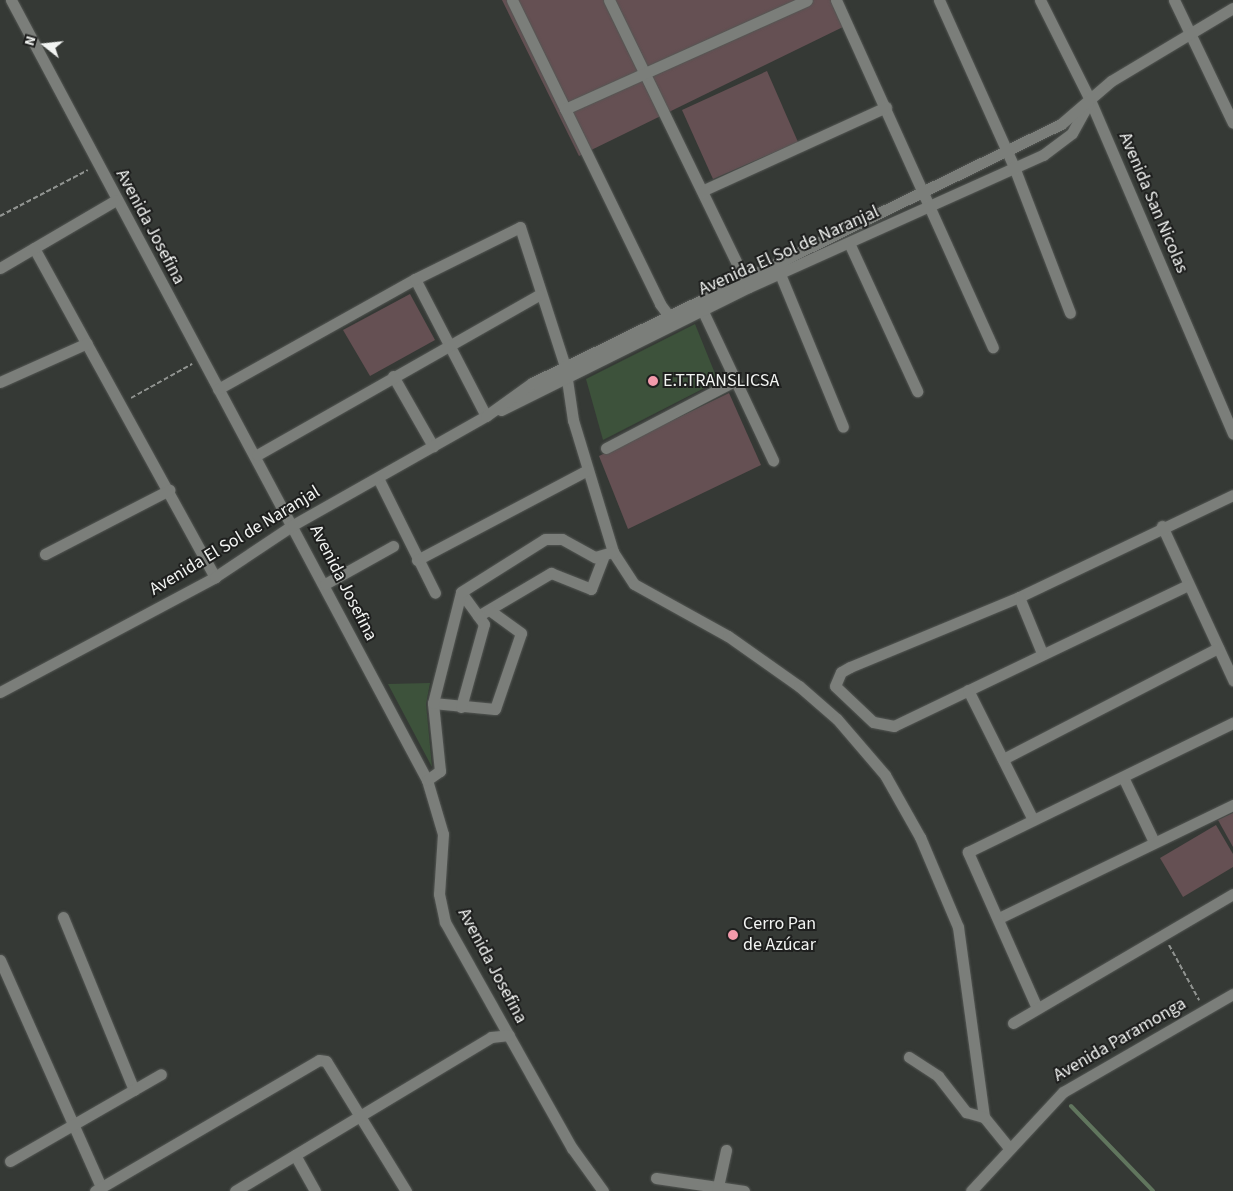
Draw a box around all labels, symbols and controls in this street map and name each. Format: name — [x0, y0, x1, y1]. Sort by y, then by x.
north arrow — [20, 20, 70, 70]
text: N — [20, 34, 41, 48]
street label: Avenida San Nicolas — [1114, 129, 1192, 277]
street label: Avenida Josefina — [111, 166, 189, 288]
street label: Avenida El Sol de Naranjal — [695, 201, 883, 301]
place label: E.T.TRANSLICSA — [663, 370, 779, 392]
marker: E.T.TRANSLICSA — [647, 375, 659, 387]
street label: Avenida El Sol de Naranjal — [146, 481, 324, 601]
street label: Avenida Josefina — [304, 521, 382, 645]
street label: Avenida Josefina — [453, 905, 531, 1027]
place label: Cerro Pan de Azúcar — [743, 914, 816, 956]
marker: Cerro Pan de Azúcar — [727, 929, 739, 941]
street label: Avenida Paramonga — [1050, 993, 1190, 1087]

